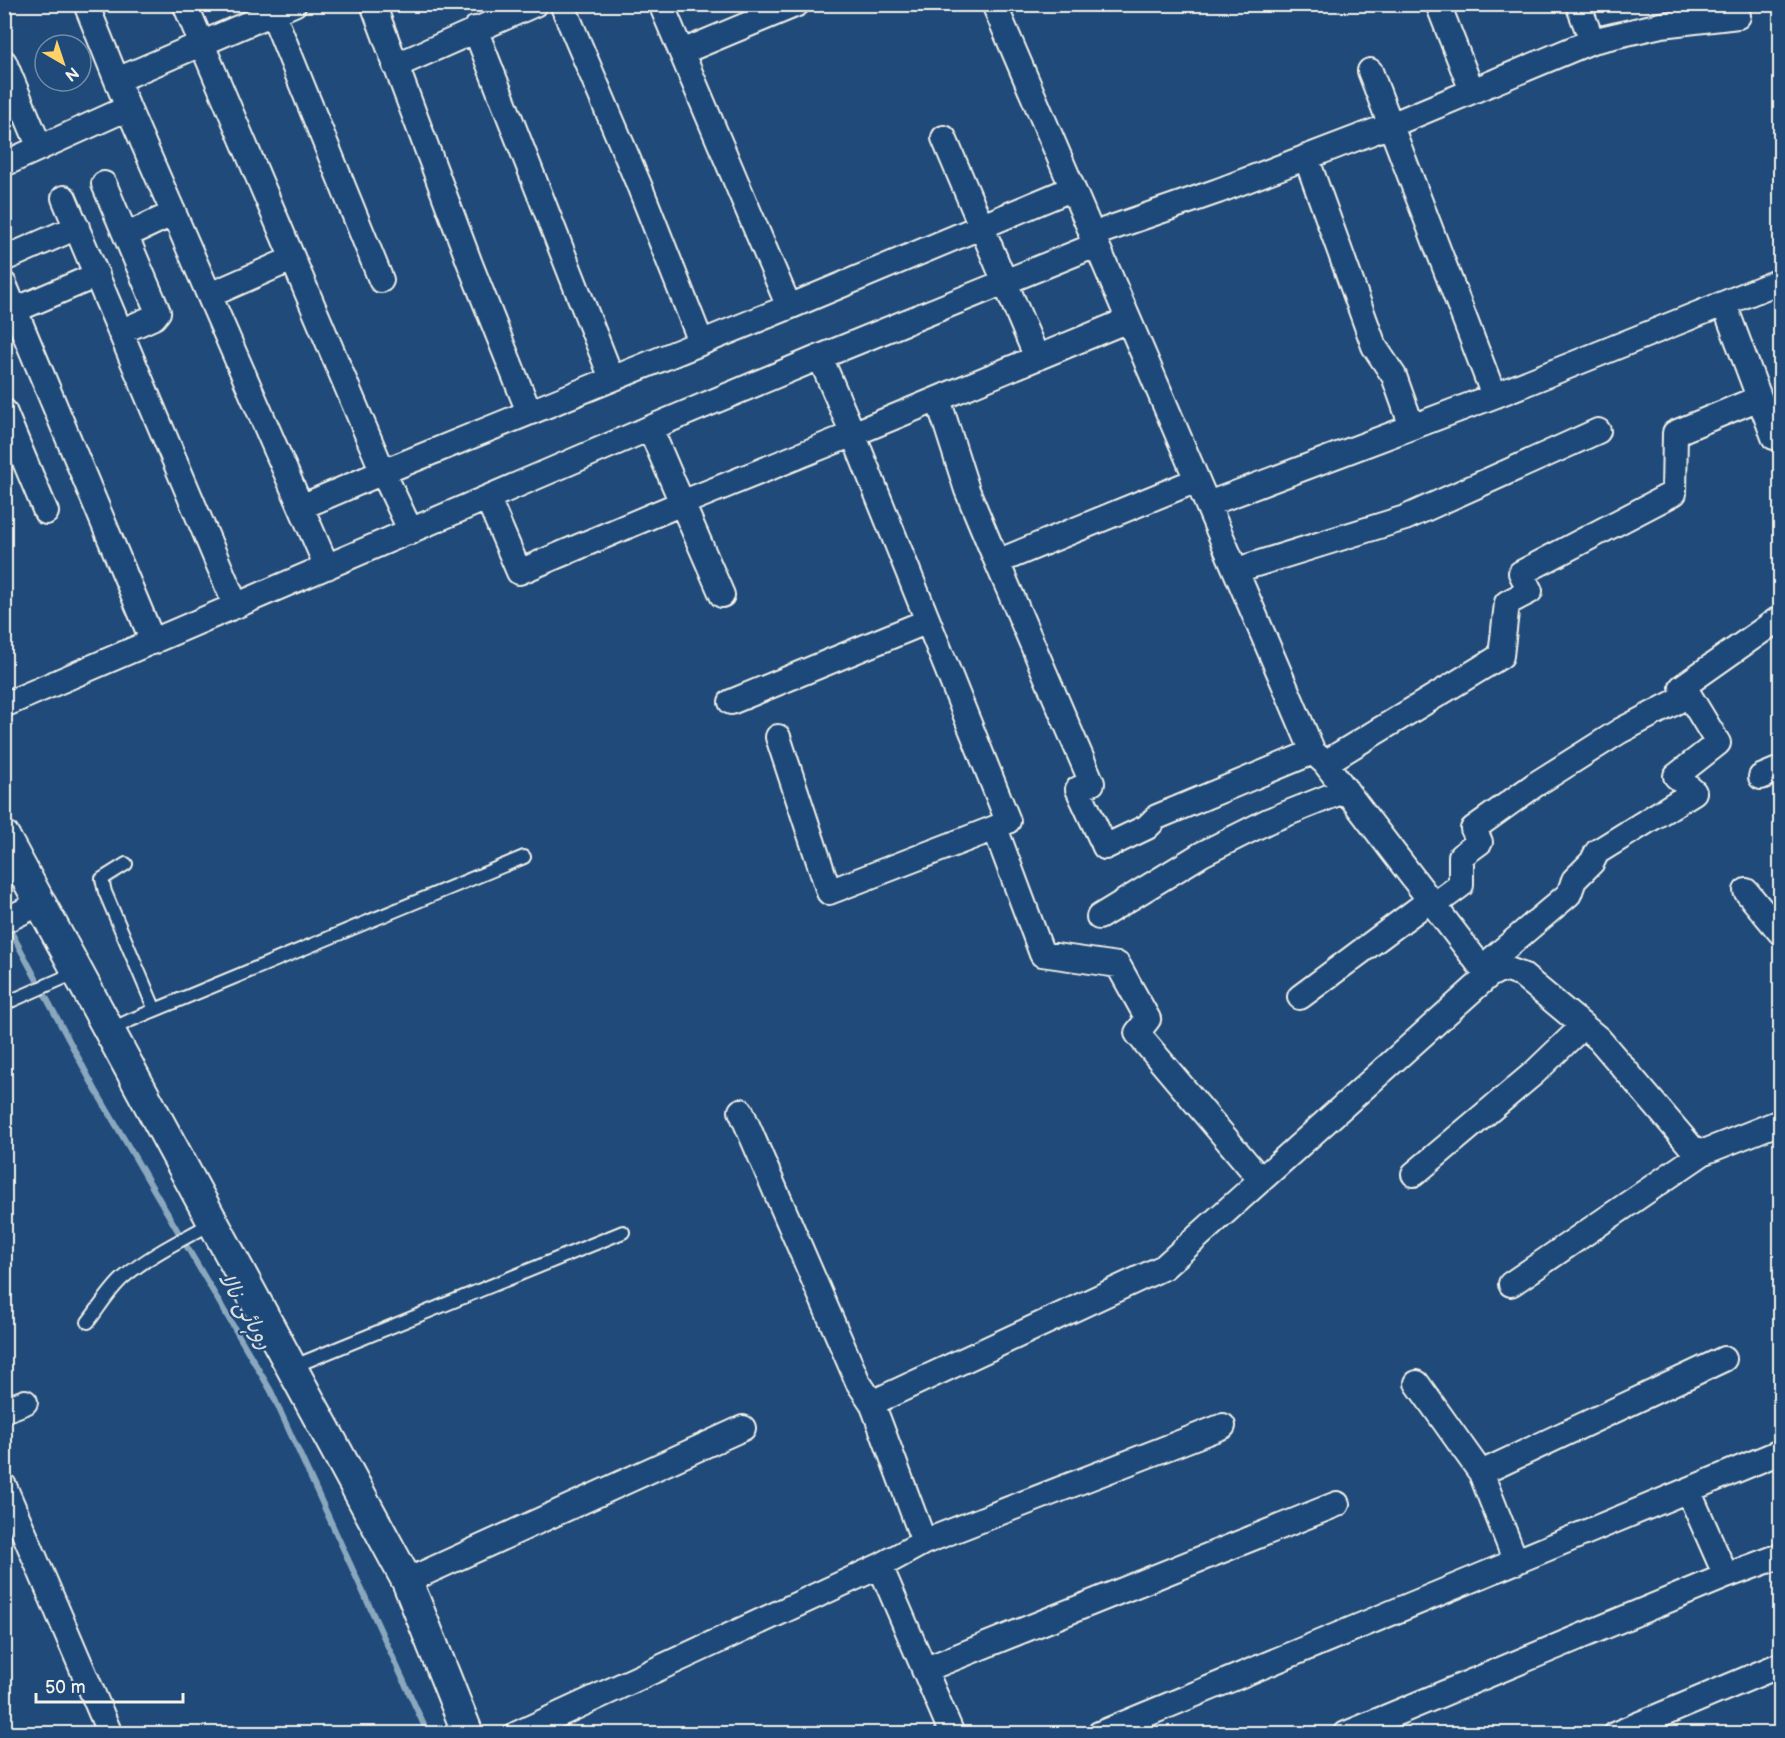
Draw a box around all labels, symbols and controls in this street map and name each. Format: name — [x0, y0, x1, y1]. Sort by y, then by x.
north arrow — [33, 33, 93, 93]
text: N — [61, 62, 82, 85]
water label: روہائی نالا — [211, 1268, 278, 1355]
scale bar — [36, 1666, 183, 1704]
text: 50 m — [45, 1677, 86, 1698]

